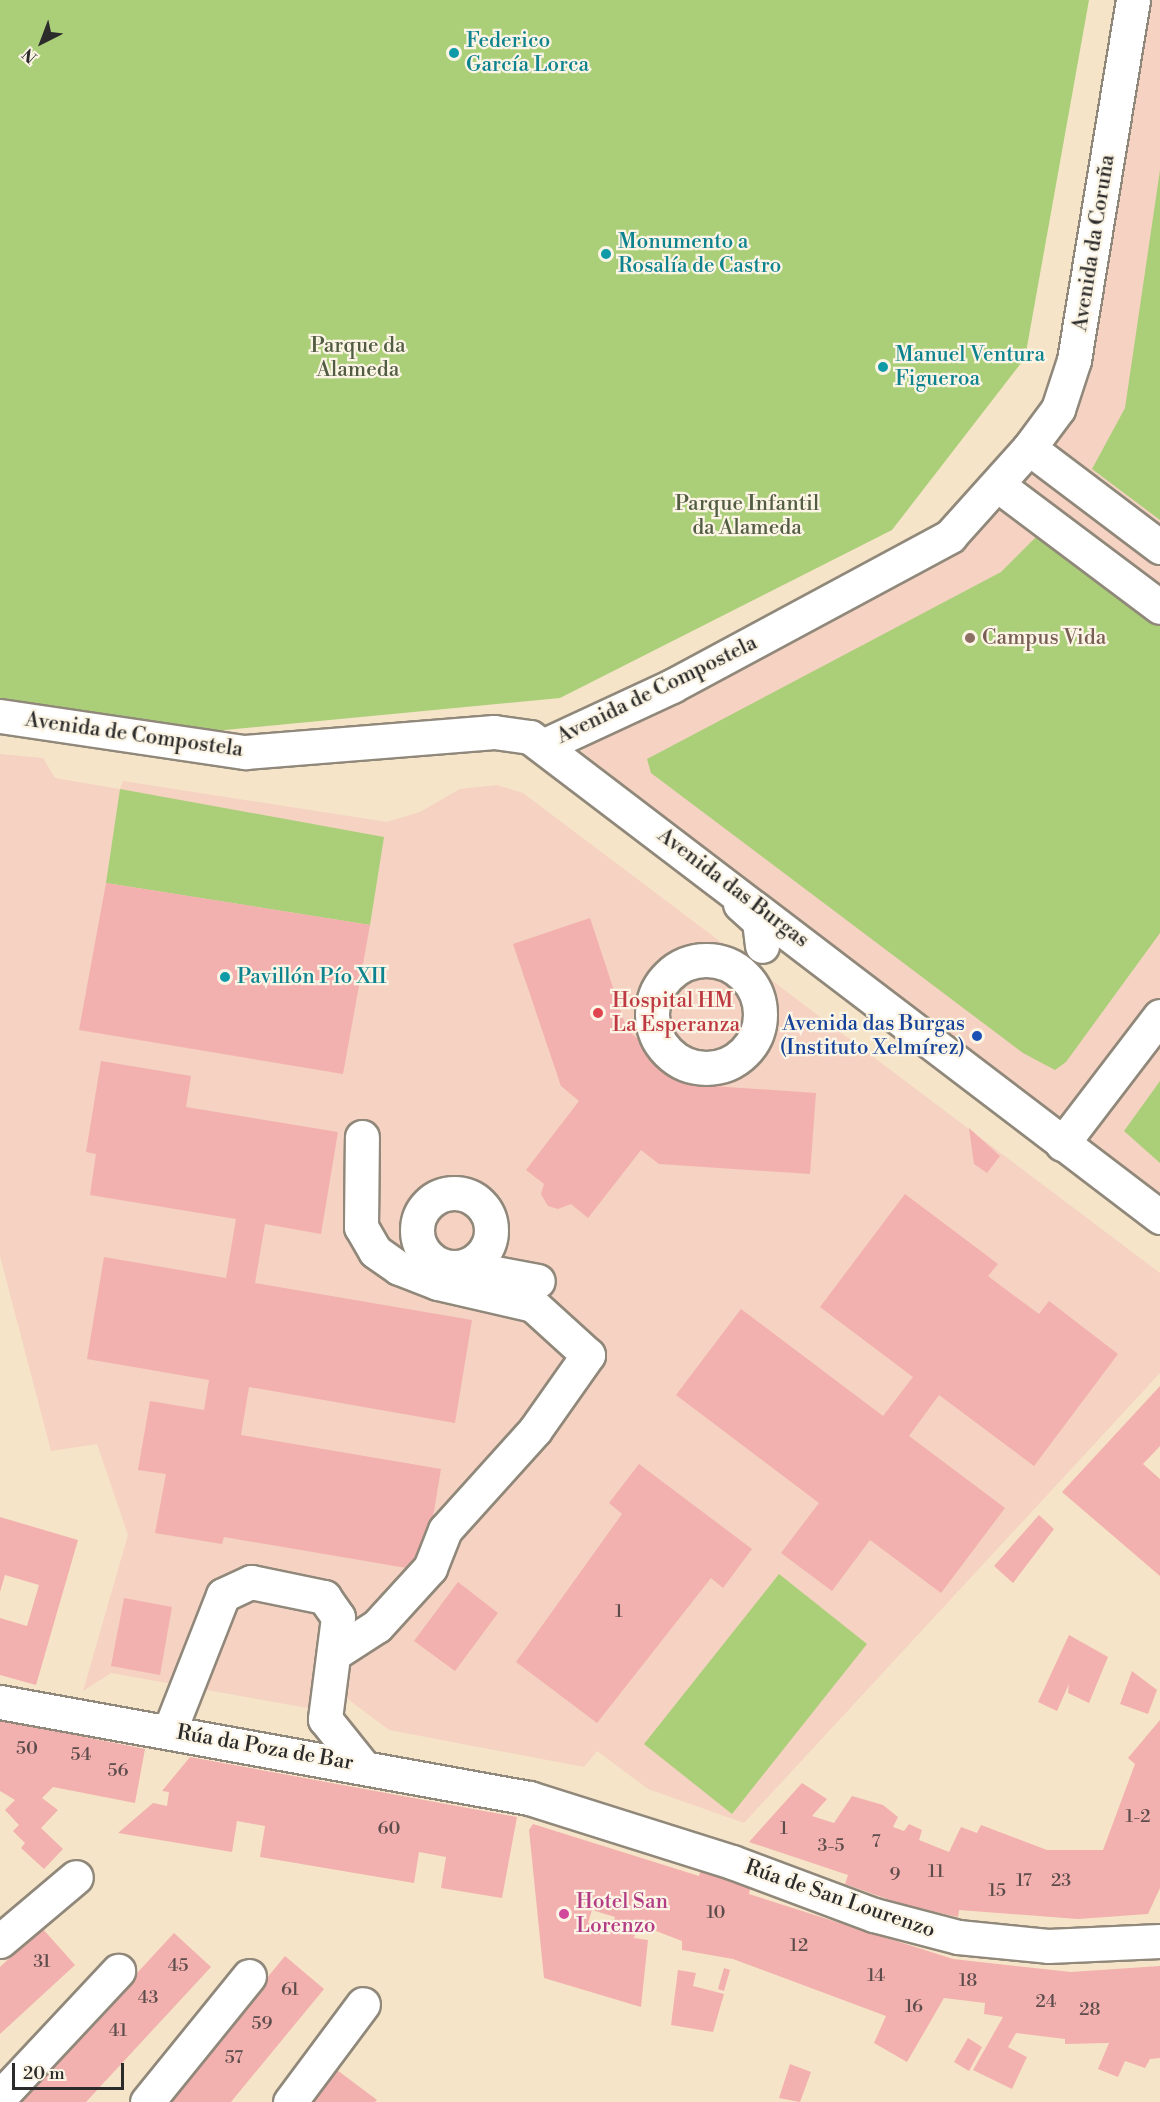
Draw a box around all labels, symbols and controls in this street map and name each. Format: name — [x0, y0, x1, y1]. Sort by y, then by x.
north arrow — [12, 12, 72, 72]
place label: Federico García Lorca — [466, 28, 589, 78]
text: N — [19, 44, 41, 67]
marker: Federico García Lorca — [447, 46, 461, 60]
street label: Avenida da Coruña — [1068, 153, 1120, 333]
place label: Monumento a Rosalía de Castro — [618, 229, 781, 279]
marker: Monumento a Rosalía de Castro — [599, 247, 613, 261]
park label: Parque da Alameda — [310, 333, 406, 383]
place label: Manuel Ventura Figueroa — [895, 342, 1045, 392]
marker: Manuel Ventura Figueroa — [876, 360, 890, 374]
park label: Parque Infantil da Alameda — [675, 491, 819, 541]
place label: Campus Vida — [982, 625, 1106, 651]
street label: Avenida de Compostela — [553, 630, 761, 750]
marker: Campus Vida — [963, 631, 977, 645]
street label: Avenida de Compostela — [23, 707, 245, 763]
street label: Avenida das Burgas — [652, 823, 814, 953]
place label: Pavillón Pío XII — [237, 964, 387, 990]
marker: Pavillón Pío XII — [218, 970, 232, 984]
place label: Hospital HM La Esperanza — [612, 988, 740, 1038]
marker: Hospital HM La Esperanza — [589, 1004, 607, 1022]
place label: Avenida das Burgas (Instituto Xelmírez) — [780, 1011, 965, 1061]
marker: Avenida das Burgas (Instituto Xelmírez) — [970, 1029, 984, 1043]
house number: 1 — [615, 1601, 623, 1623]
street label: Rúa da Poza de Bar — [174, 1720, 356, 1776]
house number: 50 — [16, 1738, 38, 1760]
house number: 54 — [71, 1744, 91, 1766]
house number: 56 — [108, 1760, 128, 1782]
house number: 1-2 — [1125, 1806, 1151, 1828]
house number: 60 — [378, 1818, 400, 1840]
house number: 1 — [780, 1818, 788, 1840]
house number: 7 — [871, 1831, 881, 1853]
house number: 3-5 — [818, 1835, 844, 1857]
street label: Rúa de San Lourenzo — [742, 1855, 938, 1943]
house number: 11 — [928, 1861, 944, 1883]
house number: 9 — [890, 1864, 900, 1886]
house number: 17 — [1016, 1870, 1032, 1892]
house number: 23 — [1051, 1870, 1071, 1892]
house number: 15 — [988, 1880, 1006, 1902]
place label: Hotel San Lorenzo — [576, 1889, 668, 1939]
house number: 10 — [706, 1902, 726, 1924]
marker: Hotel San Lorenzo — [557, 1907, 571, 1921]
house number: 12 — [790, 1935, 808, 1957]
house number: 31 — [33, 1951, 51, 1973]
house number: 45 — [168, 1955, 188, 1977]
house number: 14 — [867, 1965, 885, 1987]
house number: 18 — [959, 1970, 977, 1992]
house number: 61 — [281, 1979, 299, 2001]
house number: 43 — [138, 1987, 158, 2009]
house number: 24 — [1035, 1991, 1057, 2013]
house number: 16 — [905, 1996, 923, 2018]
house number: 28 — [1079, 1999, 1101, 2021]
house number: 59 — [252, 2013, 272, 2035]
house number: 41 — [109, 2020, 127, 2042]
house number: 57 — [225, 2047, 243, 2069]
scale bar — [15, 2051, 128, 2089]
text: 20 m — [23, 2062, 65, 2085]

